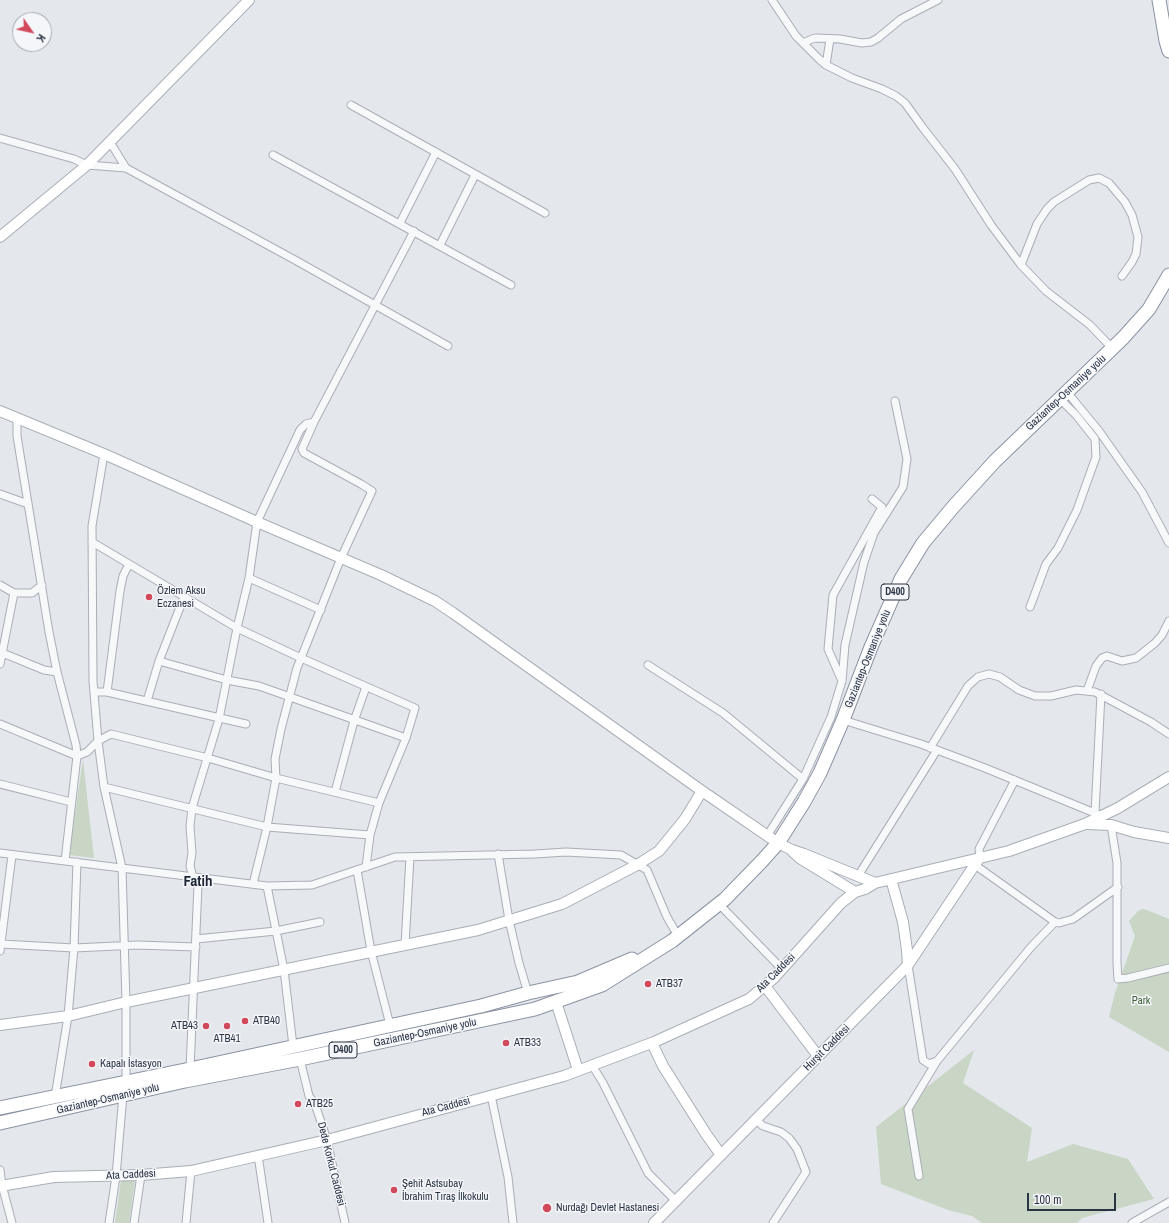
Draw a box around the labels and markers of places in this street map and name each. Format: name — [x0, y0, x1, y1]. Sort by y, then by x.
place label: Özlem Aksu Eczanesi — [157, 584, 206, 610]
marker: Özlem Aksu Eczanesi — [144, 592, 154, 602]
place label: ATB37 — [656, 977, 683, 991]
marker: ATB37 — [643, 979, 653, 989]
place label: ATB40 — [253, 1014, 280, 1028]
marker: ATB40 — [240, 1016, 250, 1026]
place label: ATB43 — [171, 1019, 198, 1033]
marker: ATB43 — [201, 1021, 211, 1031]
marker: ATB41 — [222, 1021, 232, 1031]
place label: ATB41 — [214, 1032, 240, 1046]
place label: ATB33 — [514, 1036, 541, 1050]
marker: ATB33 — [501, 1038, 511, 1048]
place label: Kapalı İstasyon — [100, 1057, 162, 1071]
marker: Kapalı İstasyon — [87, 1059, 97, 1069]
place label: ATB25 — [306, 1097, 333, 1111]
marker: ATB25 — [293, 1099, 303, 1109]
place label: Şehit Astsubay İbrahim Tıraş İlkokulu — [402, 1177, 489, 1203]
marker: Şehit Astsubay İbrahim Tıraş İlkokulu — [389, 1185, 399, 1195]
place label: Nurdağı Devlet Hastanesi — [556, 1201, 659, 1215]
marker: Nurdağı Devlet Hastanesi — [541, 1202, 553, 1214]

